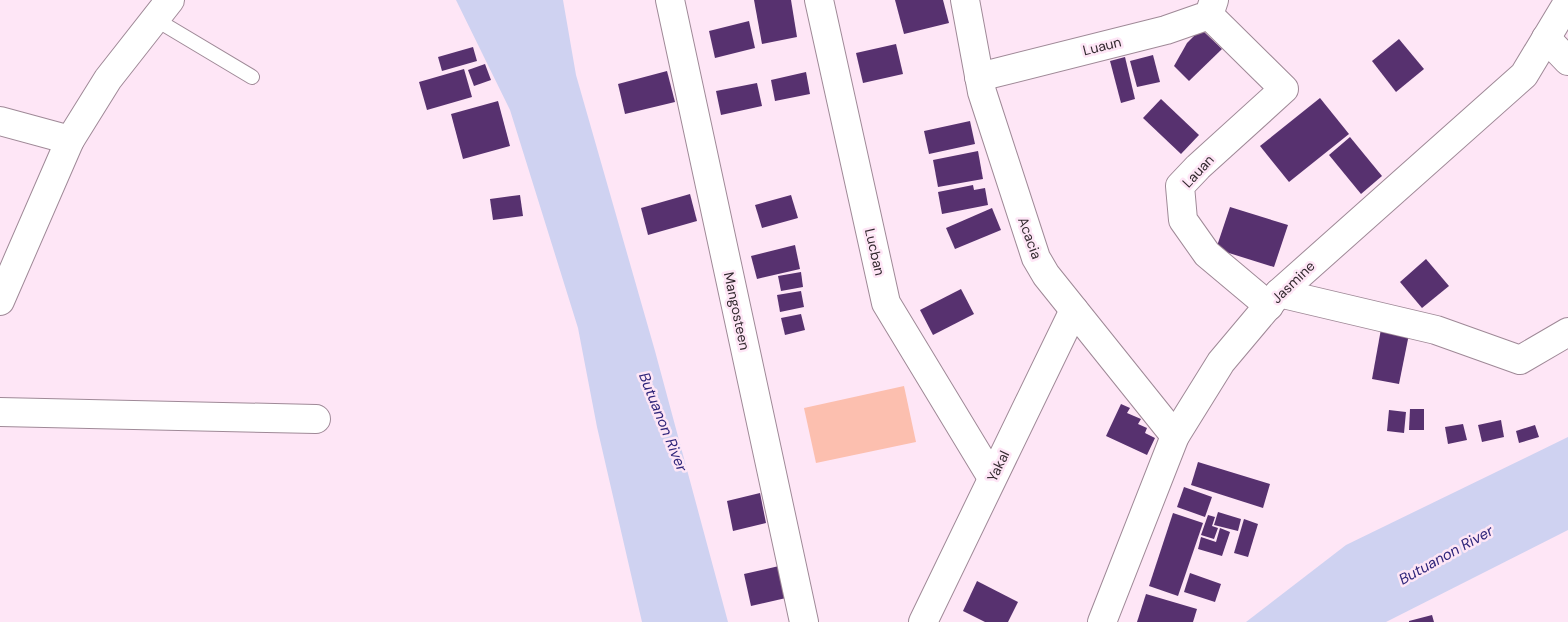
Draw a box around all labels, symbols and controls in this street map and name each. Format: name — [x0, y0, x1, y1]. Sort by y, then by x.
street label: Luaun — [1081, 33, 1123, 59]
street label: Lauan — [1178, 151, 1218, 191]
street label: Acacia — [1014, 214, 1046, 262]
street label: Lucban — [861, 227, 889, 277]
street label: Jasmine — [1268, 257, 1319, 307]
street label: Mangosteen — [720, 270, 754, 352]
water label: Butuanon River — [634, 369, 692, 475]
street label: Yakal — [983, 447, 1013, 485]
water label: Butuanon River — [1395, 521, 1497, 589]

